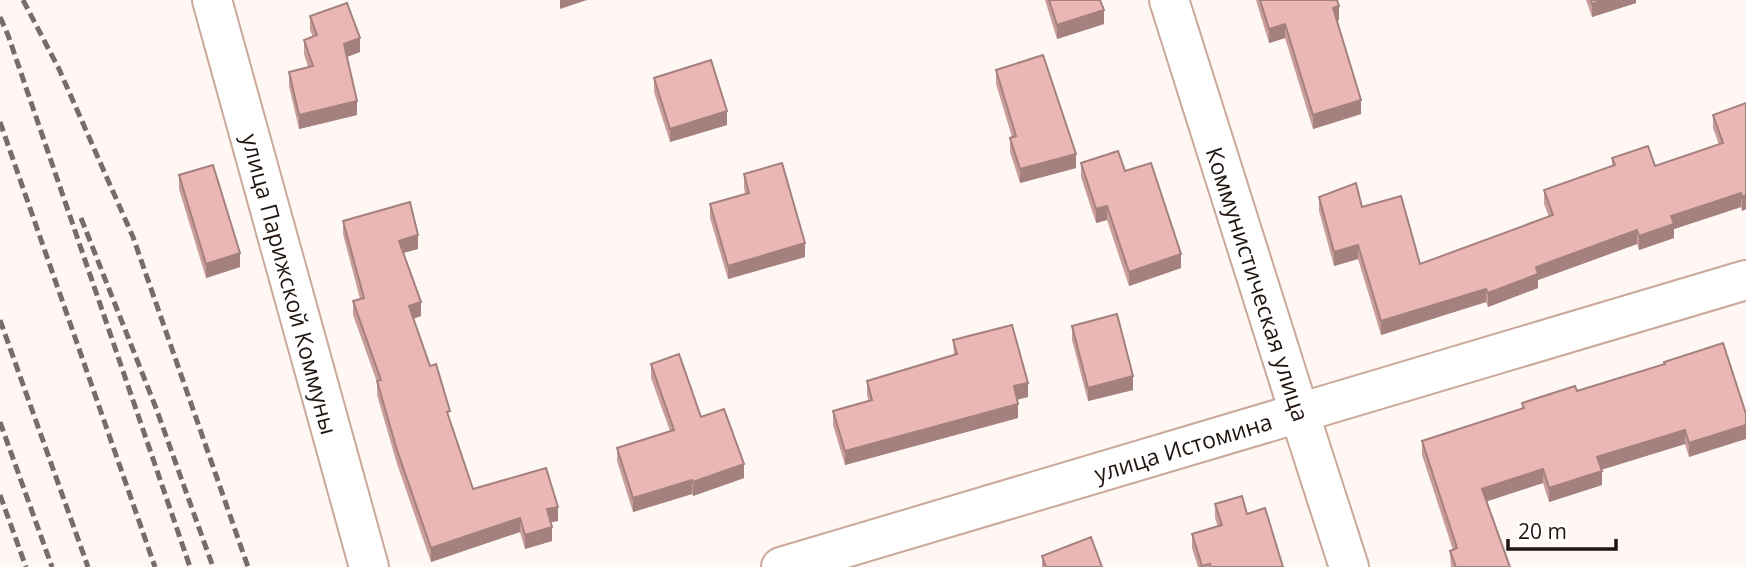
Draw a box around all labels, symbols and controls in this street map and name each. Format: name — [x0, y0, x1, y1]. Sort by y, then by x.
street label: улица Парижской Коммуны — [234, 130, 346, 438]
street label: Коммунистическая улица — [1199, 143, 1317, 425]
street label: улица Истомина — [1090, 405, 1276, 489]
scale bar — [1508, 508, 1616, 552]
text: 20 m — [1518, 517, 1567, 545]

